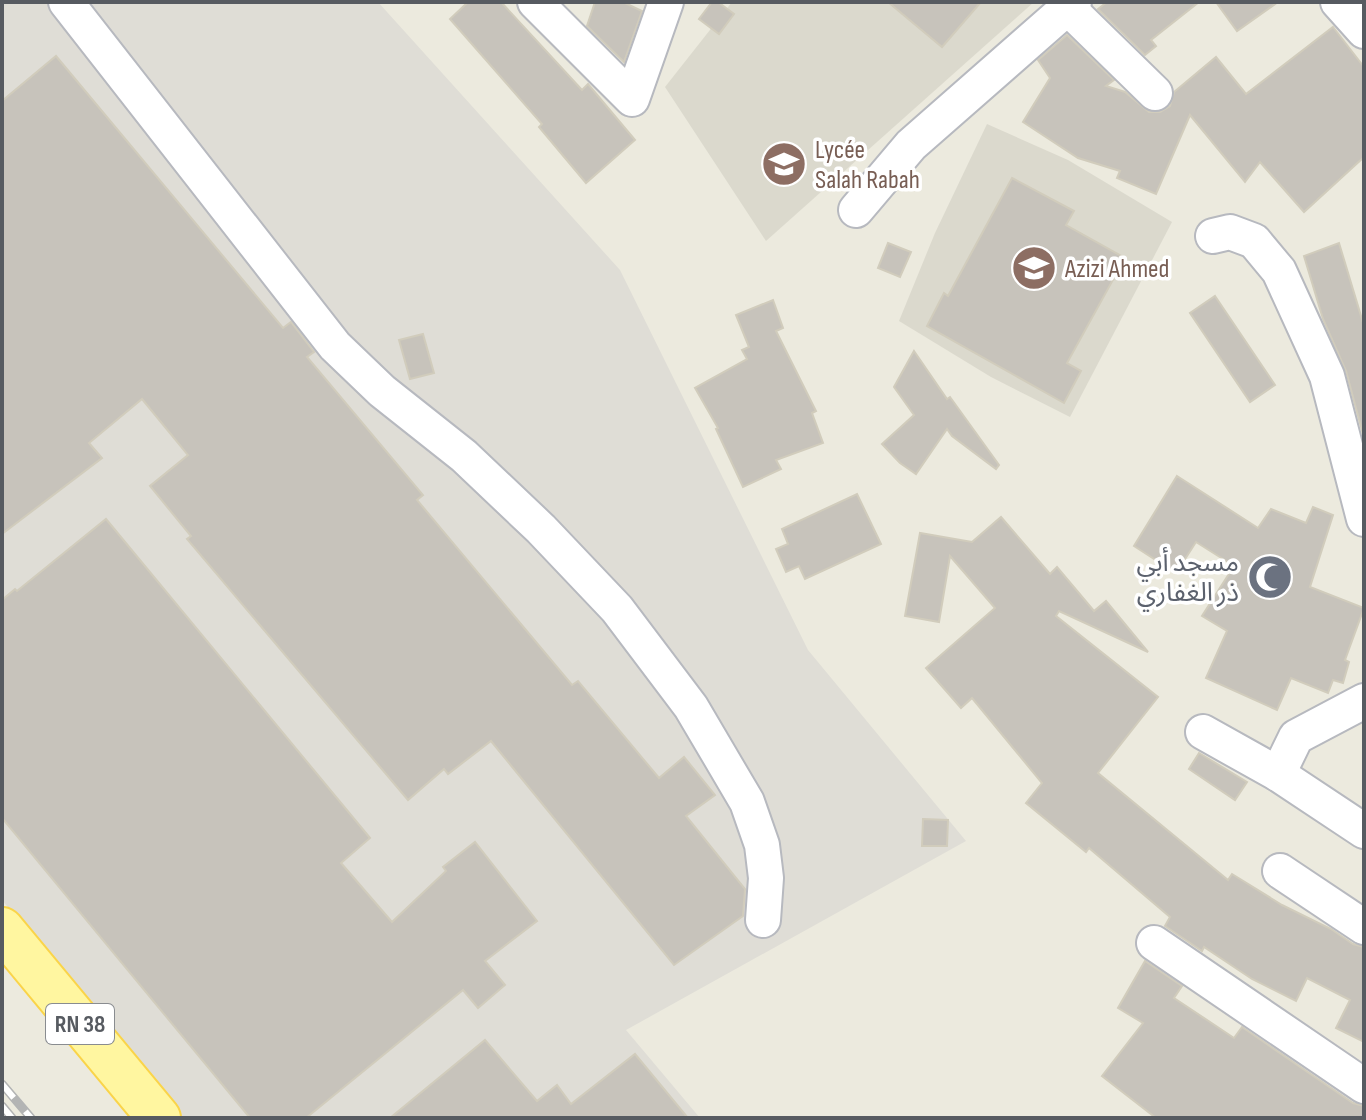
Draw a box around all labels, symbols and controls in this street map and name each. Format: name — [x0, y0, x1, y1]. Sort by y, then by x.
place label: Lycée Salah Rabah — [815, 135, 920, 196]
school or university icon: Lycée Salah Rabah — [760, 140, 808, 188]
school or university icon: Azizi Ahmed — [1010, 244, 1058, 292]
place label: Azizi Ahmed — [1064, 254, 1169, 285]
place label: مسجد أبي ذر الغفاري — [1136, 546, 1239, 612]
mosque icon: مسجد أبي ذر الغفاري — [1246, 553, 1294, 601]
road number: RN 38 — [46, 1004, 114, 1044]

